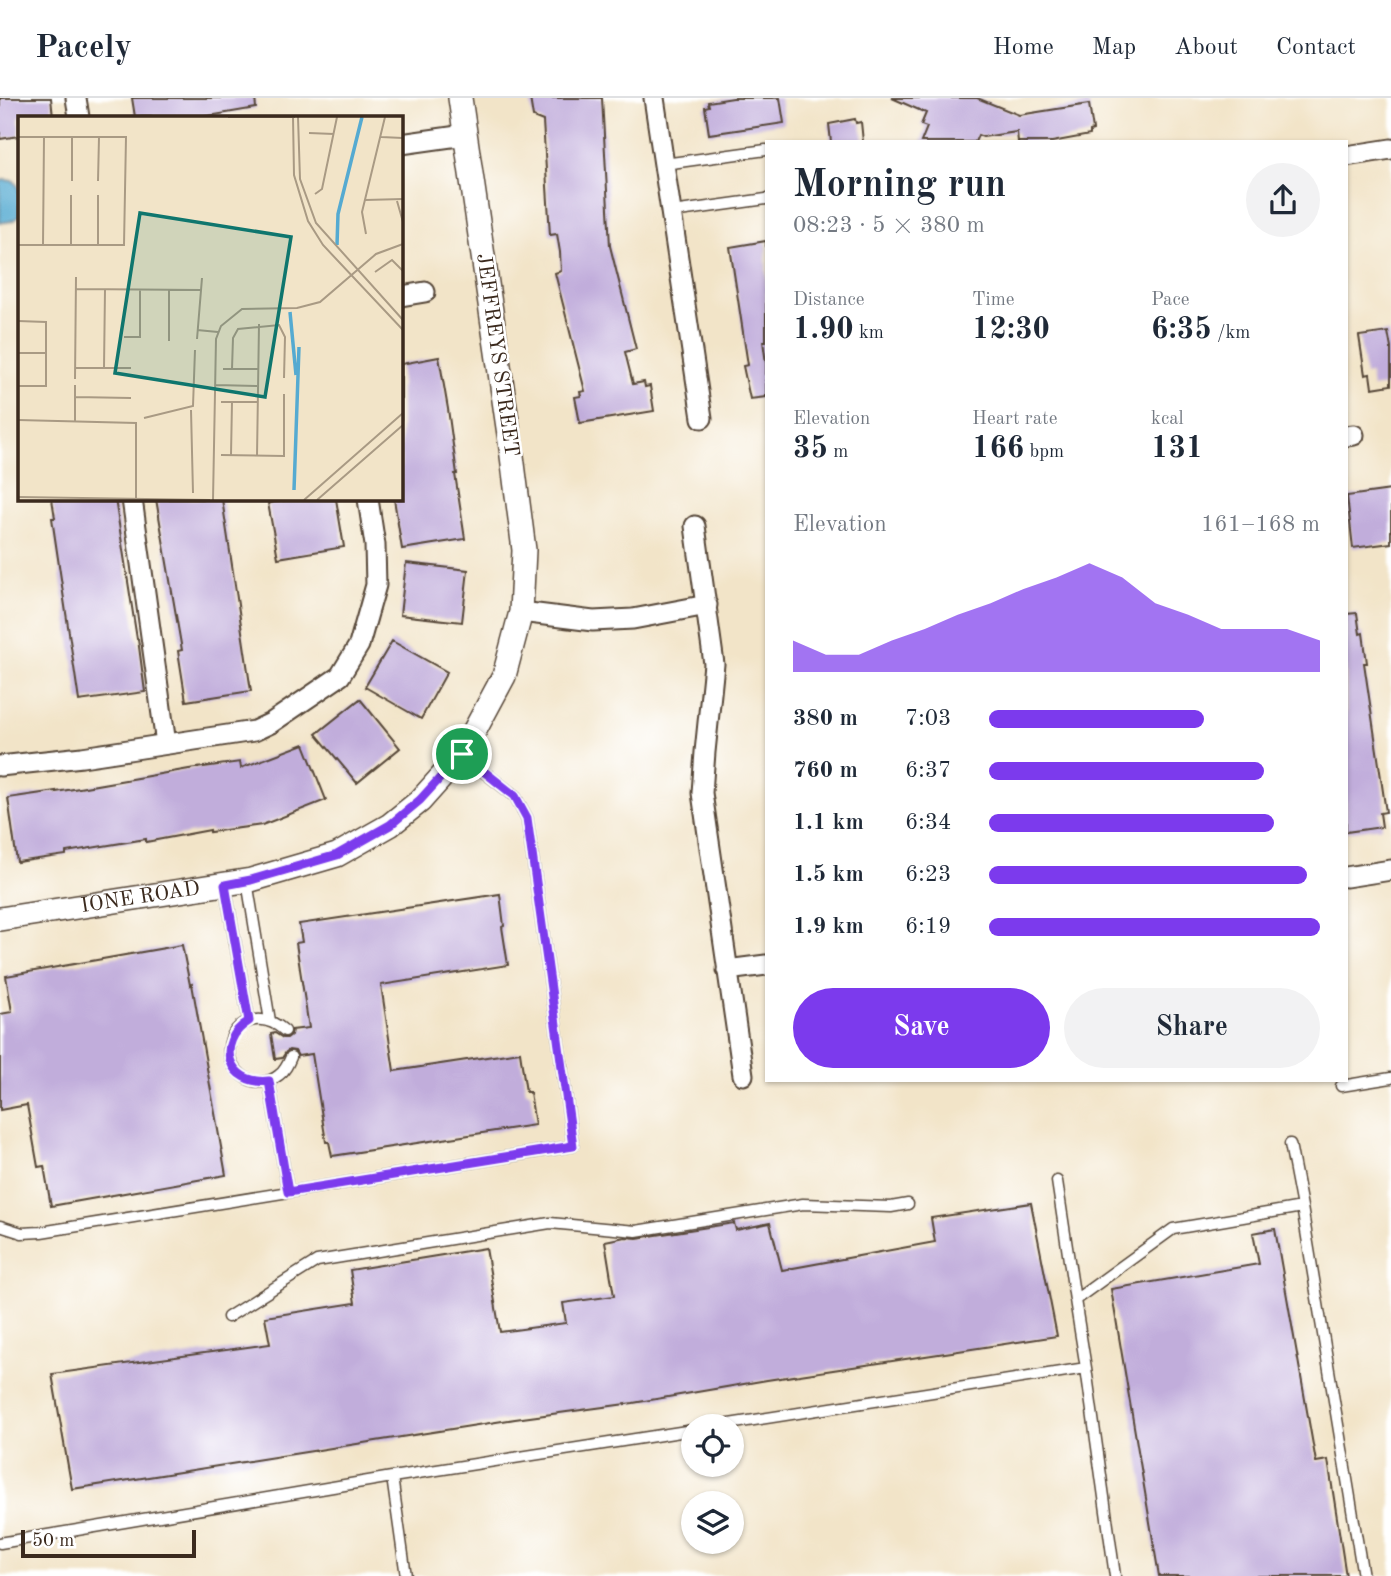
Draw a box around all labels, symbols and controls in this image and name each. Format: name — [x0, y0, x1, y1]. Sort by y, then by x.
text: Pacely — [35, 32, 132, 65]
text: Home — [993, 36, 1054, 60]
text: Map — [1092, 36, 1136, 60]
text: About — [1174, 36, 1238, 60]
text: Contact — [1276, 36, 1356, 60]
inset map — [18, 116, 402, 500]
button: share — [1246, 163, 1320, 237]
text: Morning run — [793, 167, 1006, 205]
text: 08:23 · 5 × 380 m — [793, 214, 985, 237]
street label: JEFFREYS STREET — [472, 252, 522, 458]
text: Distance — [793, 291, 865, 310]
text: Time — [972, 291, 1015, 310]
text: Pace — [1151, 291, 1190, 310]
text: 1.90 — [793, 315, 854, 345]
text: 12:30 — [972, 315, 1050, 345]
text: 6:35 — [1151, 315, 1212, 345]
text: km — [854, 324, 884, 343]
text: /km — [1212, 324, 1250, 343]
text: Elevation — [793, 410, 870, 429]
text: Heart rate — [972, 410, 1057, 429]
text: kcal — [1151, 410, 1184, 429]
text: 35 — [793, 434, 828, 464]
text: 166 — [972, 434, 1024, 464]
text: 131 — [1151, 434, 1203, 464]
text: m — [828, 443, 848, 462]
text: bpm — [1024, 443, 1064, 462]
text: Elevation — [793, 513, 887, 536]
text: 161–168 m — [1201, 513, 1320, 536]
text: 380 m — [793, 707, 858, 730]
text: 7:03 — [905, 707, 951, 730]
pin — [432, 724, 492, 784]
icon: arrive — [443, 735, 481, 773]
text: 760 m — [793, 759, 858, 782]
text: 6:37 — [905, 759, 951, 782]
text: 1.1 km — [793, 811, 864, 834]
text: 6:34 — [905, 811, 951, 834]
text: 1.5 km — [793, 863, 864, 886]
text: 6:23 — [905, 863, 951, 886]
street label: IONE ROAD — [79, 878, 201, 917]
text: 1.9 km — [793, 915, 864, 938]
text: 6:19 — [905, 915, 951, 938]
button: Save — [793, 988, 1050, 1068]
button: Share — [1064, 988, 1320, 1068]
map controls — [681, 1414, 744, 1554]
button: locate — [681, 1414, 744, 1477]
button: layers — [681, 1491, 744, 1554]
scale bar — [21, 1527, 196, 1559]
text: 50 m — [32, 1532, 74, 1551]

